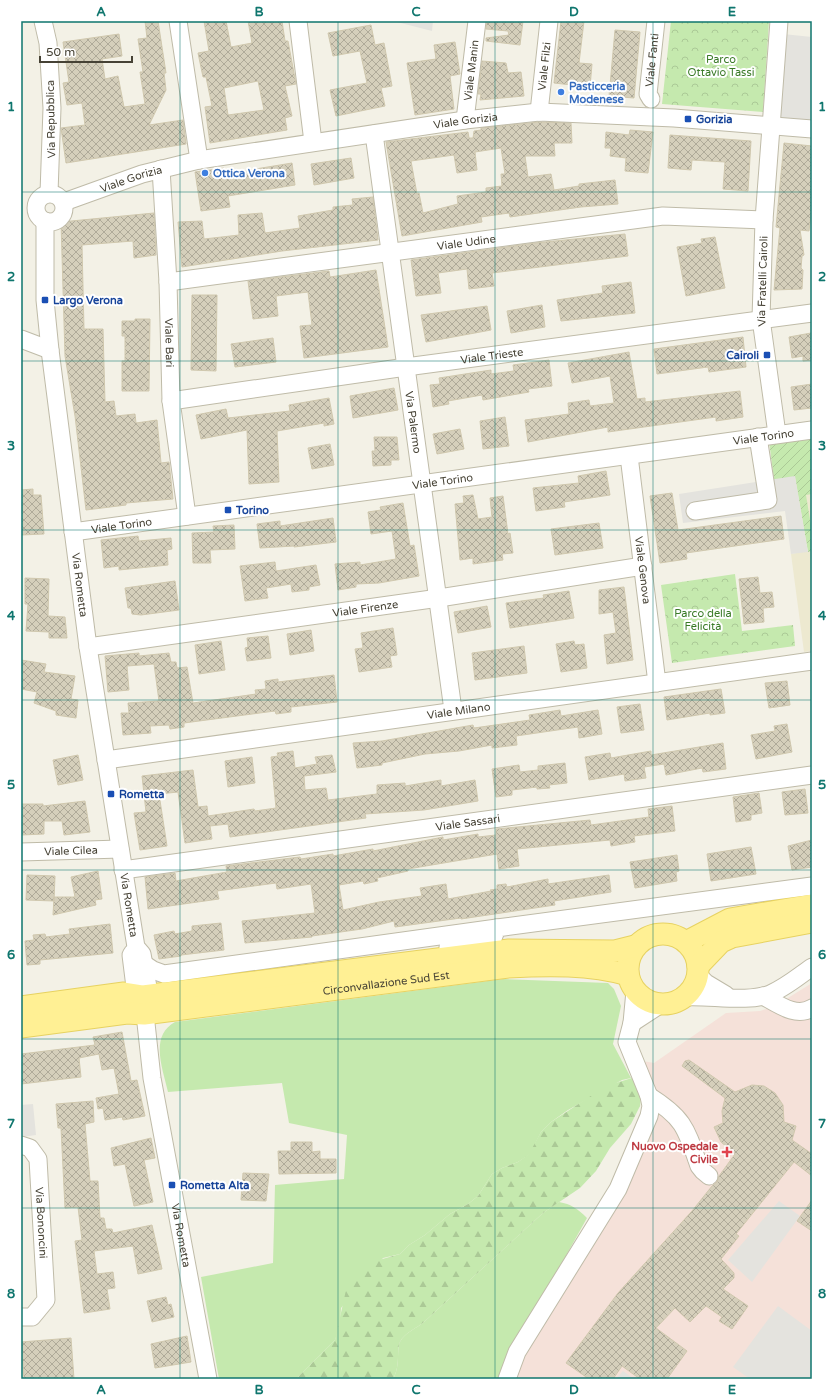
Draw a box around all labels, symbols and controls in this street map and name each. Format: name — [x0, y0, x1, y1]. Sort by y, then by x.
text: A — [96, 4, 106, 20]
text: B — [254, 4, 264, 20]
text: C — [411, 4, 421, 20]
text: D — [569, 4, 579, 20]
text: E — [728, 4, 736, 20]
street label: Viale Fanti — [642, 33, 661, 88]
scale bar — [40, 38, 132, 64]
street label: Viale Manin — [461, 39, 481, 102]
street label: Viale Filzi — [535, 41, 553, 91]
text: 50 m — [46, 45, 75, 59]
park label: Parco Ottavio Tassi — [688, 53, 754, 79]
street label: Via Repubblica — [44, 80, 58, 158]
place label: Pasticceria Modenese — [569, 80, 625, 106]
marker: Pasticceria Modenese — [556, 87, 566, 97]
text: 1 — [7, 99, 15, 115]
text: 1 — [818, 99, 826, 115]
street label: Viale Gorizia — [432, 110, 498, 131]
place label: Gorizia — [696, 113, 732, 126]
marker: Gorizia — [683, 114, 693, 124]
street label: Viale Gorizia — [98, 163, 163, 195]
place label: Ottica Verona — [213, 167, 285, 180]
marker: Ottica Verona — [200, 168, 210, 178]
street label: Viale Udine — [436, 232, 497, 253]
street label: Via Fratelli Cairoli — [754, 236, 770, 327]
text: 2 — [7, 269, 15, 285]
text: 2 — [818, 269, 826, 285]
place label: Largo Verona — [53, 294, 123, 308]
marker: Largo Verona — [40, 295, 50, 305]
street label: Viale Bari — [162, 318, 177, 367]
street label: Viale Trieste — [460, 345, 524, 366]
place label: Cairoli — [726, 349, 759, 362]
marker: Cairoli — [762, 350, 772, 360]
street label: Via Palermo — [403, 390, 424, 455]
street label: Viale Torino — [732, 426, 795, 447]
text: 3 — [7, 438, 15, 454]
text: 3 — [818, 438, 826, 454]
street label: Viale Torino — [411, 470, 474, 492]
place label: Torino — [235, 504, 269, 517]
marker: Torino — [223, 505, 233, 515]
street label: Viale Torino — [90, 515, 153, 536]
street label: Viale Genova — [632, 536, 654, 605]
street label: Via Rometta — [69, 552, 91, 618]
street label: Viale Firenze — [332, 597, 399, 619]
park label: Parco della Felicità — [674, 607, 732, 633]
text: 4 — [7, 608, 16, 624]
text: 4 — [818, 608, 827, 624]
street label: Viale Milano — [426, 700, 491, 721]
text: 5 — [7, 777, 15, 793]
text: 5 — [818, 777, 826, 793]
place label: Rometta — [119, 788, 164, 801]
marker: Rometta — [106, 789, 116, 799]
street label: Viale Sassari — [435, 812, 501, 833]
street label: Viale Cilea — [44, 843, 98, 858]
street label: Via Rometta — [118, 872, 141, 938]
text: 6 — [7, 947, 15, 963]
text: 6 — [818, 947, 826, 963]
street label: Circonvallazione Sud Est — [322, 968, 450, 997]
text: 7 — [7, 1116, 15, 1132]
text: 7 — [818, 1116, 826, 1132]
place label: Nuovo Ospedale Civile — [631, 1140, 719, 1166]
marker: Nuovo Ospedale Civile — [721, 1146, 733, 1158]
place label: Rometta Alta — [180, 1179, 250, 1192]
marker: Rometta Alta — [167, 1180, 177, 1190]
street label: Via Bononcini — [33, 1187, 50, 1259]
street label: Via Rometta — [169, 1202, 194, 1268]
text: 8 — [7, 1286, 15, 1302]
text: 8 — [818, 1286, 826, 1302]
text: A — [96, 1382, 106, 1398]
text: B — [254, 1382, 264, 1398]
text: C — [411, 1382, 421, 1398]
text: D — [569, 1382, 579, 1398]
text: E — [728, 1382, 736, 1398]

